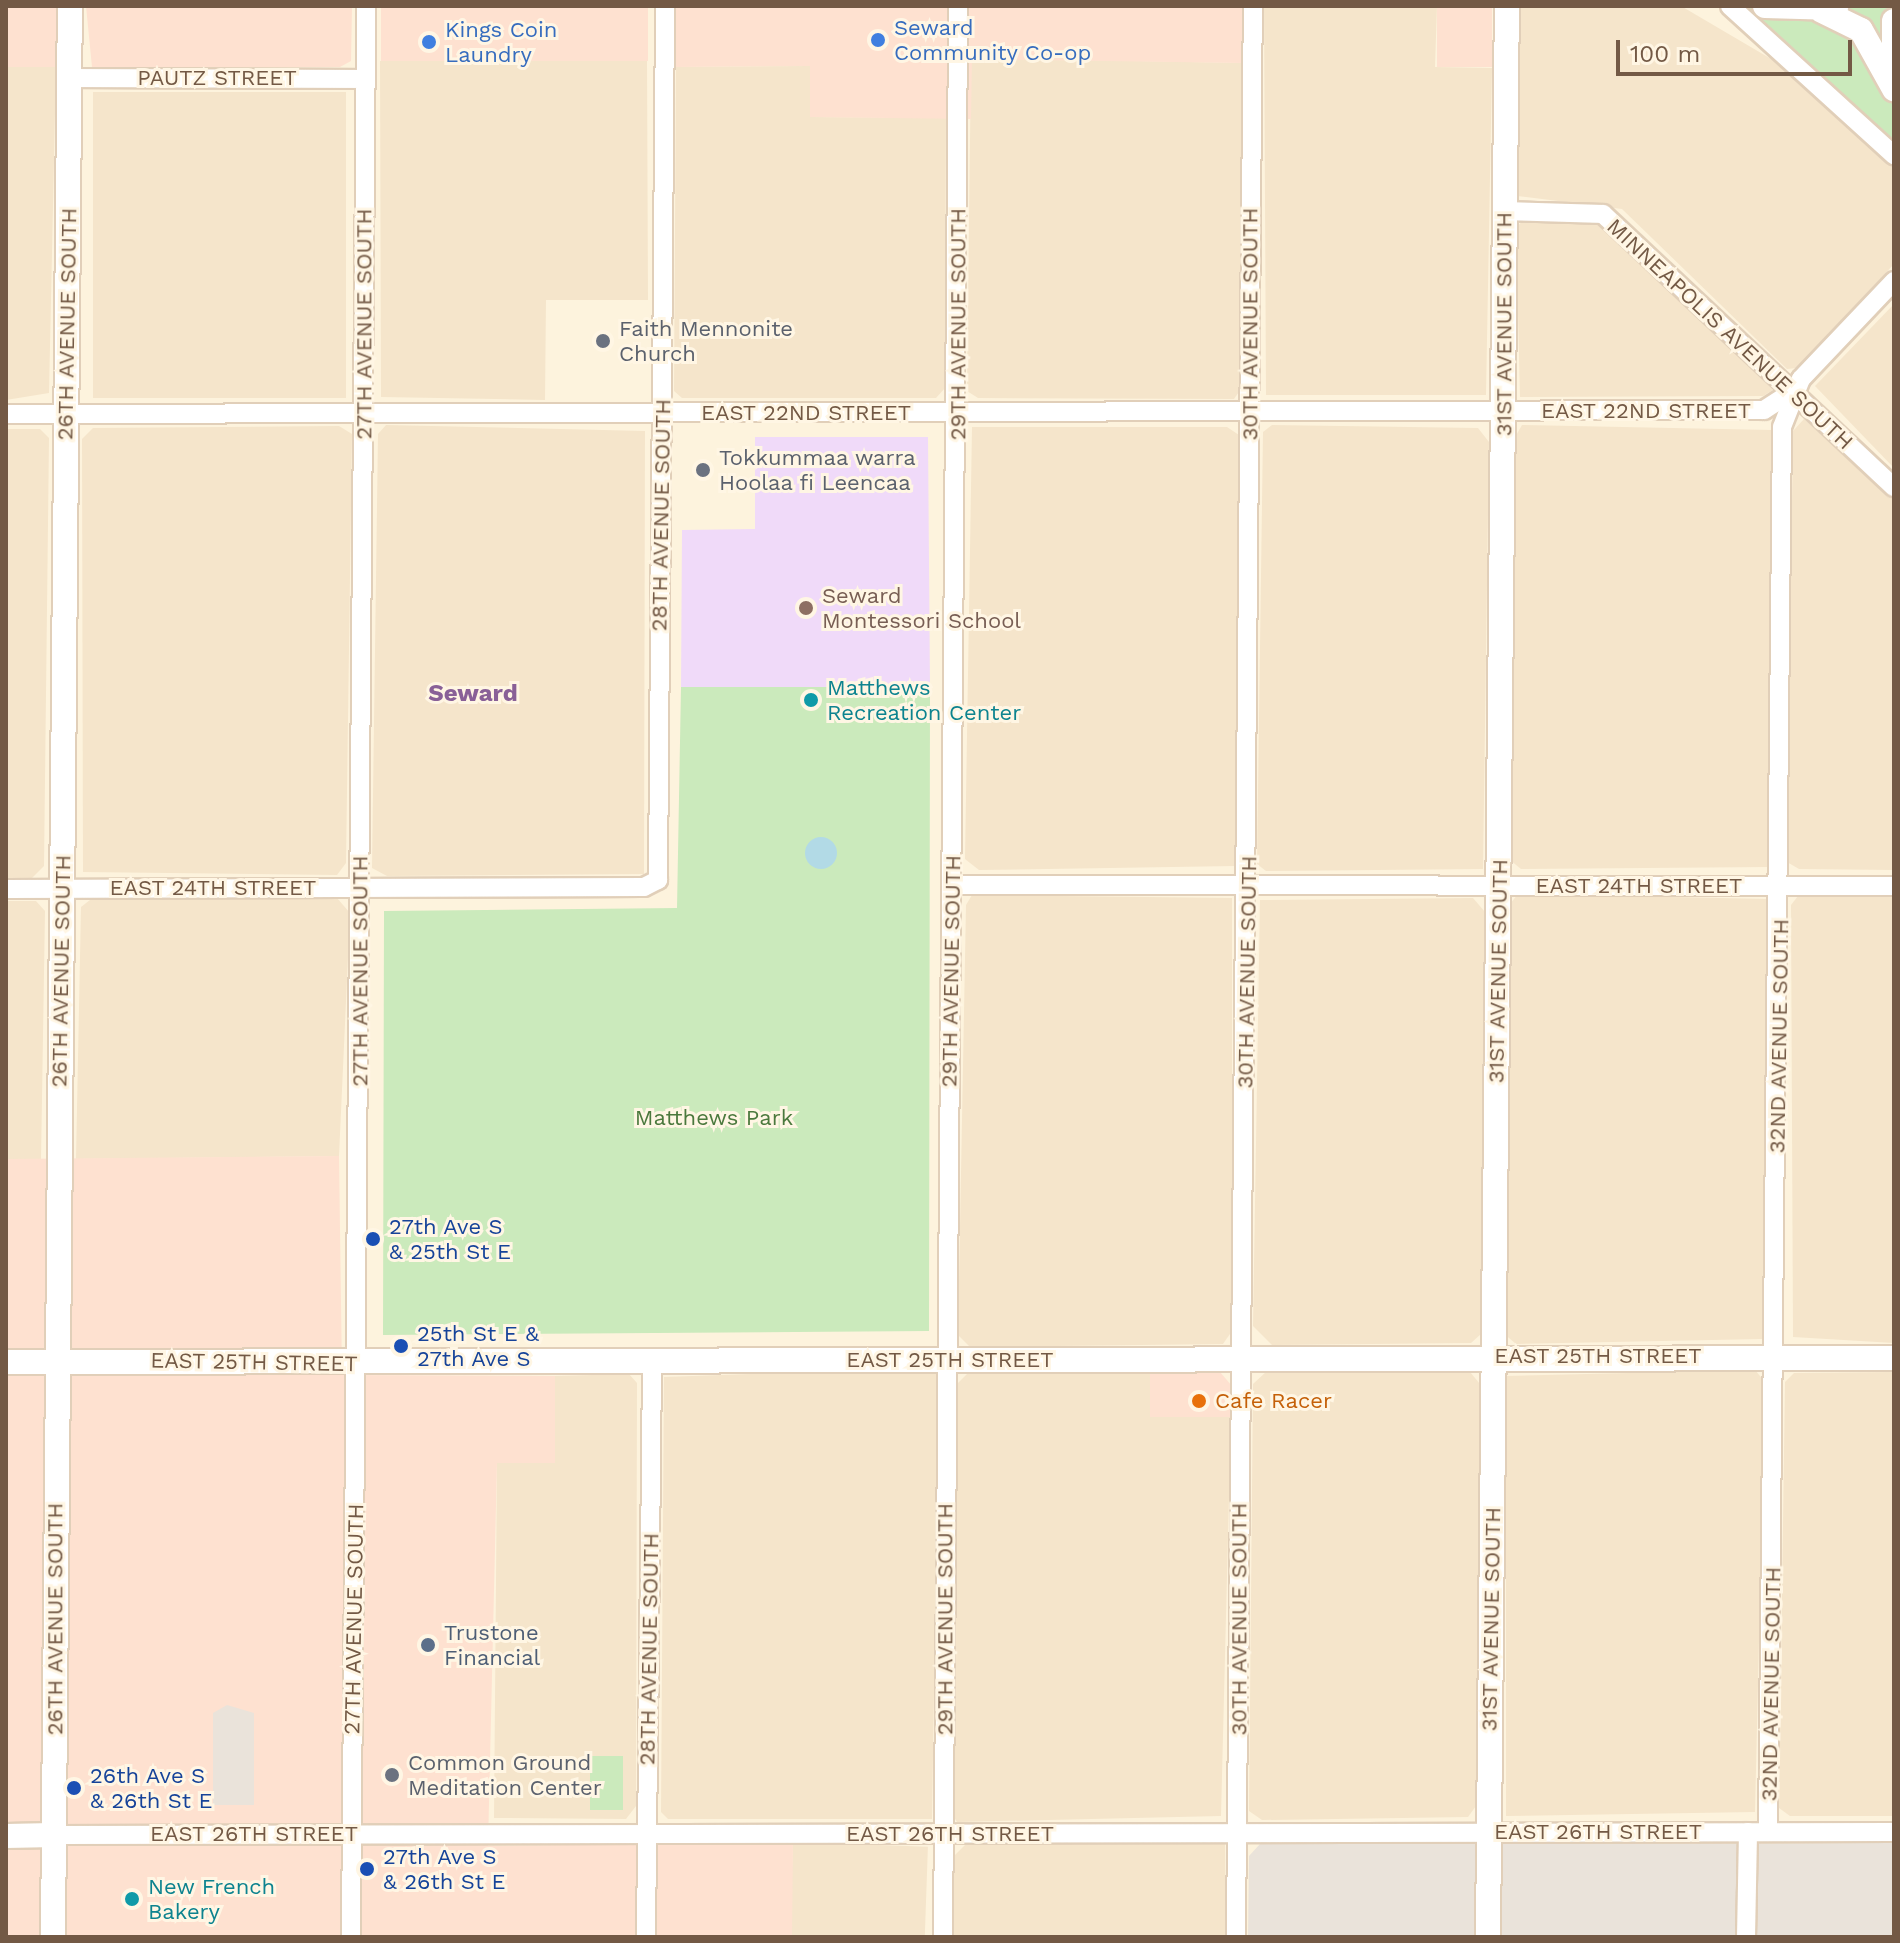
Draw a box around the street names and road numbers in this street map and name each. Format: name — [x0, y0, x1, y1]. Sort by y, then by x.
street label: PAUTZ STREET — [137, 65, 297, 91]
street label: 26TH AVENUE SOUTH — [52, 207, 82, 441]
street label: 29TH AVENUE SOUTH — [945, 207, 971, 441]
street label: 30TH AVENUE SOUTH — [1237, 207, 1263, 441]
street label: 27TH AVENUE SOUTH — [351, 208, 377, 440]
street label: 31ST AVENUE SOUTH — [1491, 211, 1517, 437]
street label: MINNEAPOLIS AVENUE SOUTH — [1601, 213, 1859, 455]
street label: 28TH AVENUE SOUTH — [646, 398, 676, 632]
street label: EAST 22ND STREET — [1541, 398, 1751, 424]
street label: EAST 22ND STREET — [701, 400, 911, 426]
street label: 26TH AVENUE SOUTH — [46, 854, 76, 1088]
street label: 29TH AVENUE SOUTH — [936, 854, 966, 1088]
street label: 27TH AVENUE SOUTH — [347, 855, 373, 1087]
street label: 30TH AVENUE SOUTH — [1232, 855, 1262, 1089]
street label: 31ST AVENUE SOUTH — [1483, 858, 1513, 1084]
street label: EAST 24TH STREET — [1535, 873, 1743, 899]
street label: EAST 24TH STREET — [109, 875, 317, 901]
street label: 32ND AVENUE SOUTH — [1764, 918, 1794, 1154]
street label: EAST 25TH STREET — [1494, 1343, 1702, 1369]
street label: EAST 25TH STREET — [150, 1347, 358, 1377]
street label: EAST 25TH STREET — [846, 1347, 1054, 1373]
street label: 26TH AVENUE SOUTH — [42, 1502, 68, 1736]
street label: 29TH AVENUE SOUTH — [932, 1502, 958, 1736]
street label: 30TH AVENUE SOUTH — [1226, 1502, 1252, 1736]
street label: 27TH AVENUE SOUTH — [339, 1503, 369, 1735]
street label: 31ST AVENUE SOUTH — [1476, 1506, 1506, 1732]
street label: 28TH AVENUE SOUTH — [634, 1532, 664, 1766]
street label: 32ND AVENUE SOUTH — [1756, 1566, 1786, 1802]
street label: EAST 26TH STREET — [1494, 1819, 1702, 1845]
street label: EAST 26TH STREET — [150, 1821, 358, 1847]
street label: EAST 26TH STREET — [846, 1821, 1054, 1847]

